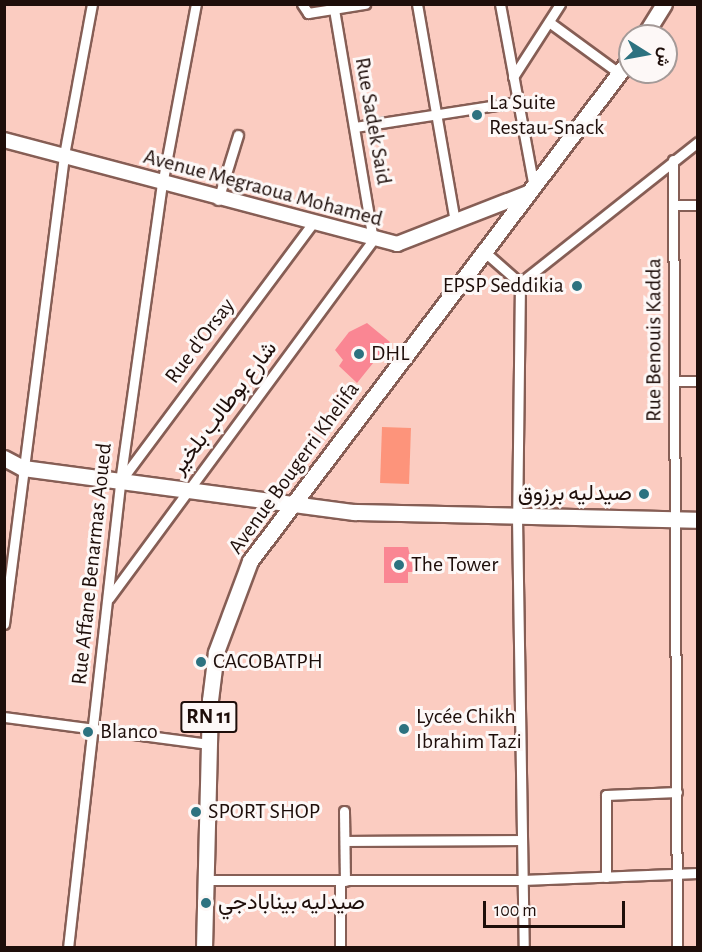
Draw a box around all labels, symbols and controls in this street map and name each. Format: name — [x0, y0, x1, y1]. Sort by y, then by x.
north arrow — [618, 24, 678, 84]
text: ش — [654, 46, 673, 68]
street label: Rue Sadek Said — [349, 55, 397, 187]
place label: La Suite Restau-Snack — [489, 89, 604, 140]
marker: La Suite Restau-Snack — [470, 108, 484, 122]
street label: Avenue Megraoua Mohamed — [141, 143, 385, 233]
street label: Rue Benouis Kadda — [641, 258, 667, 422]
place label: EPSP Seddikia — [443, 273, 564, 299]
marker: EPSP Seddikia — [568, 277, 586, 295]
street label: Rue d'Orsay — [159, 293, 241, 389]
street label: شارع بوطالب بلخير — [165, 336, 283, 480]
place label: DHL — [371, 341, 409, 367]
marker: DHL — [352, 347, 366, 361]
street label: Avenue Bougerri Khelifa — [223, 377, 365, 559]
street label: Rue Affane Benarmas Aoued — [66, 442, 118, 686]
place label: صيدليه برزوق — [518, 481, 632, 507]
marker: صيدليه برزوق — [637, 487, 651, 501]
place label: The Tower — [411, 552, 498, 578]
marker: The Tower — [392, 558, 406, 572]
place label: CACOBATPH — [213, 649, 323, 675]
marker: CACOBATPH — [194, 655, 208, 669]
road number: RN 11 — [179, 699, 239, 735]
place label: Lycée Chikh Ibrahim Tazi — [416, 703, 522, 754]
place label: Blanco — [100, 719, 158, 745]
marker: Lycée Chikh Ibrahim Tazi — [397, 722, 411, 736]
marker: Blanco — [81, 725, 95, 739]
place label: SPORT SHOP — [208, 799, 320, 825]
marker: SPORT SHOP — [189, 805, 203, 819]
scale bar — [486, 889, 628, 927]
place label: صيدليه بينابادجي — [218, 890, 365, 916]
marker: صيدليه بينابادجي — [199, 896, 213, 910]
text: 100 m — [494, 902, 537, 920]

